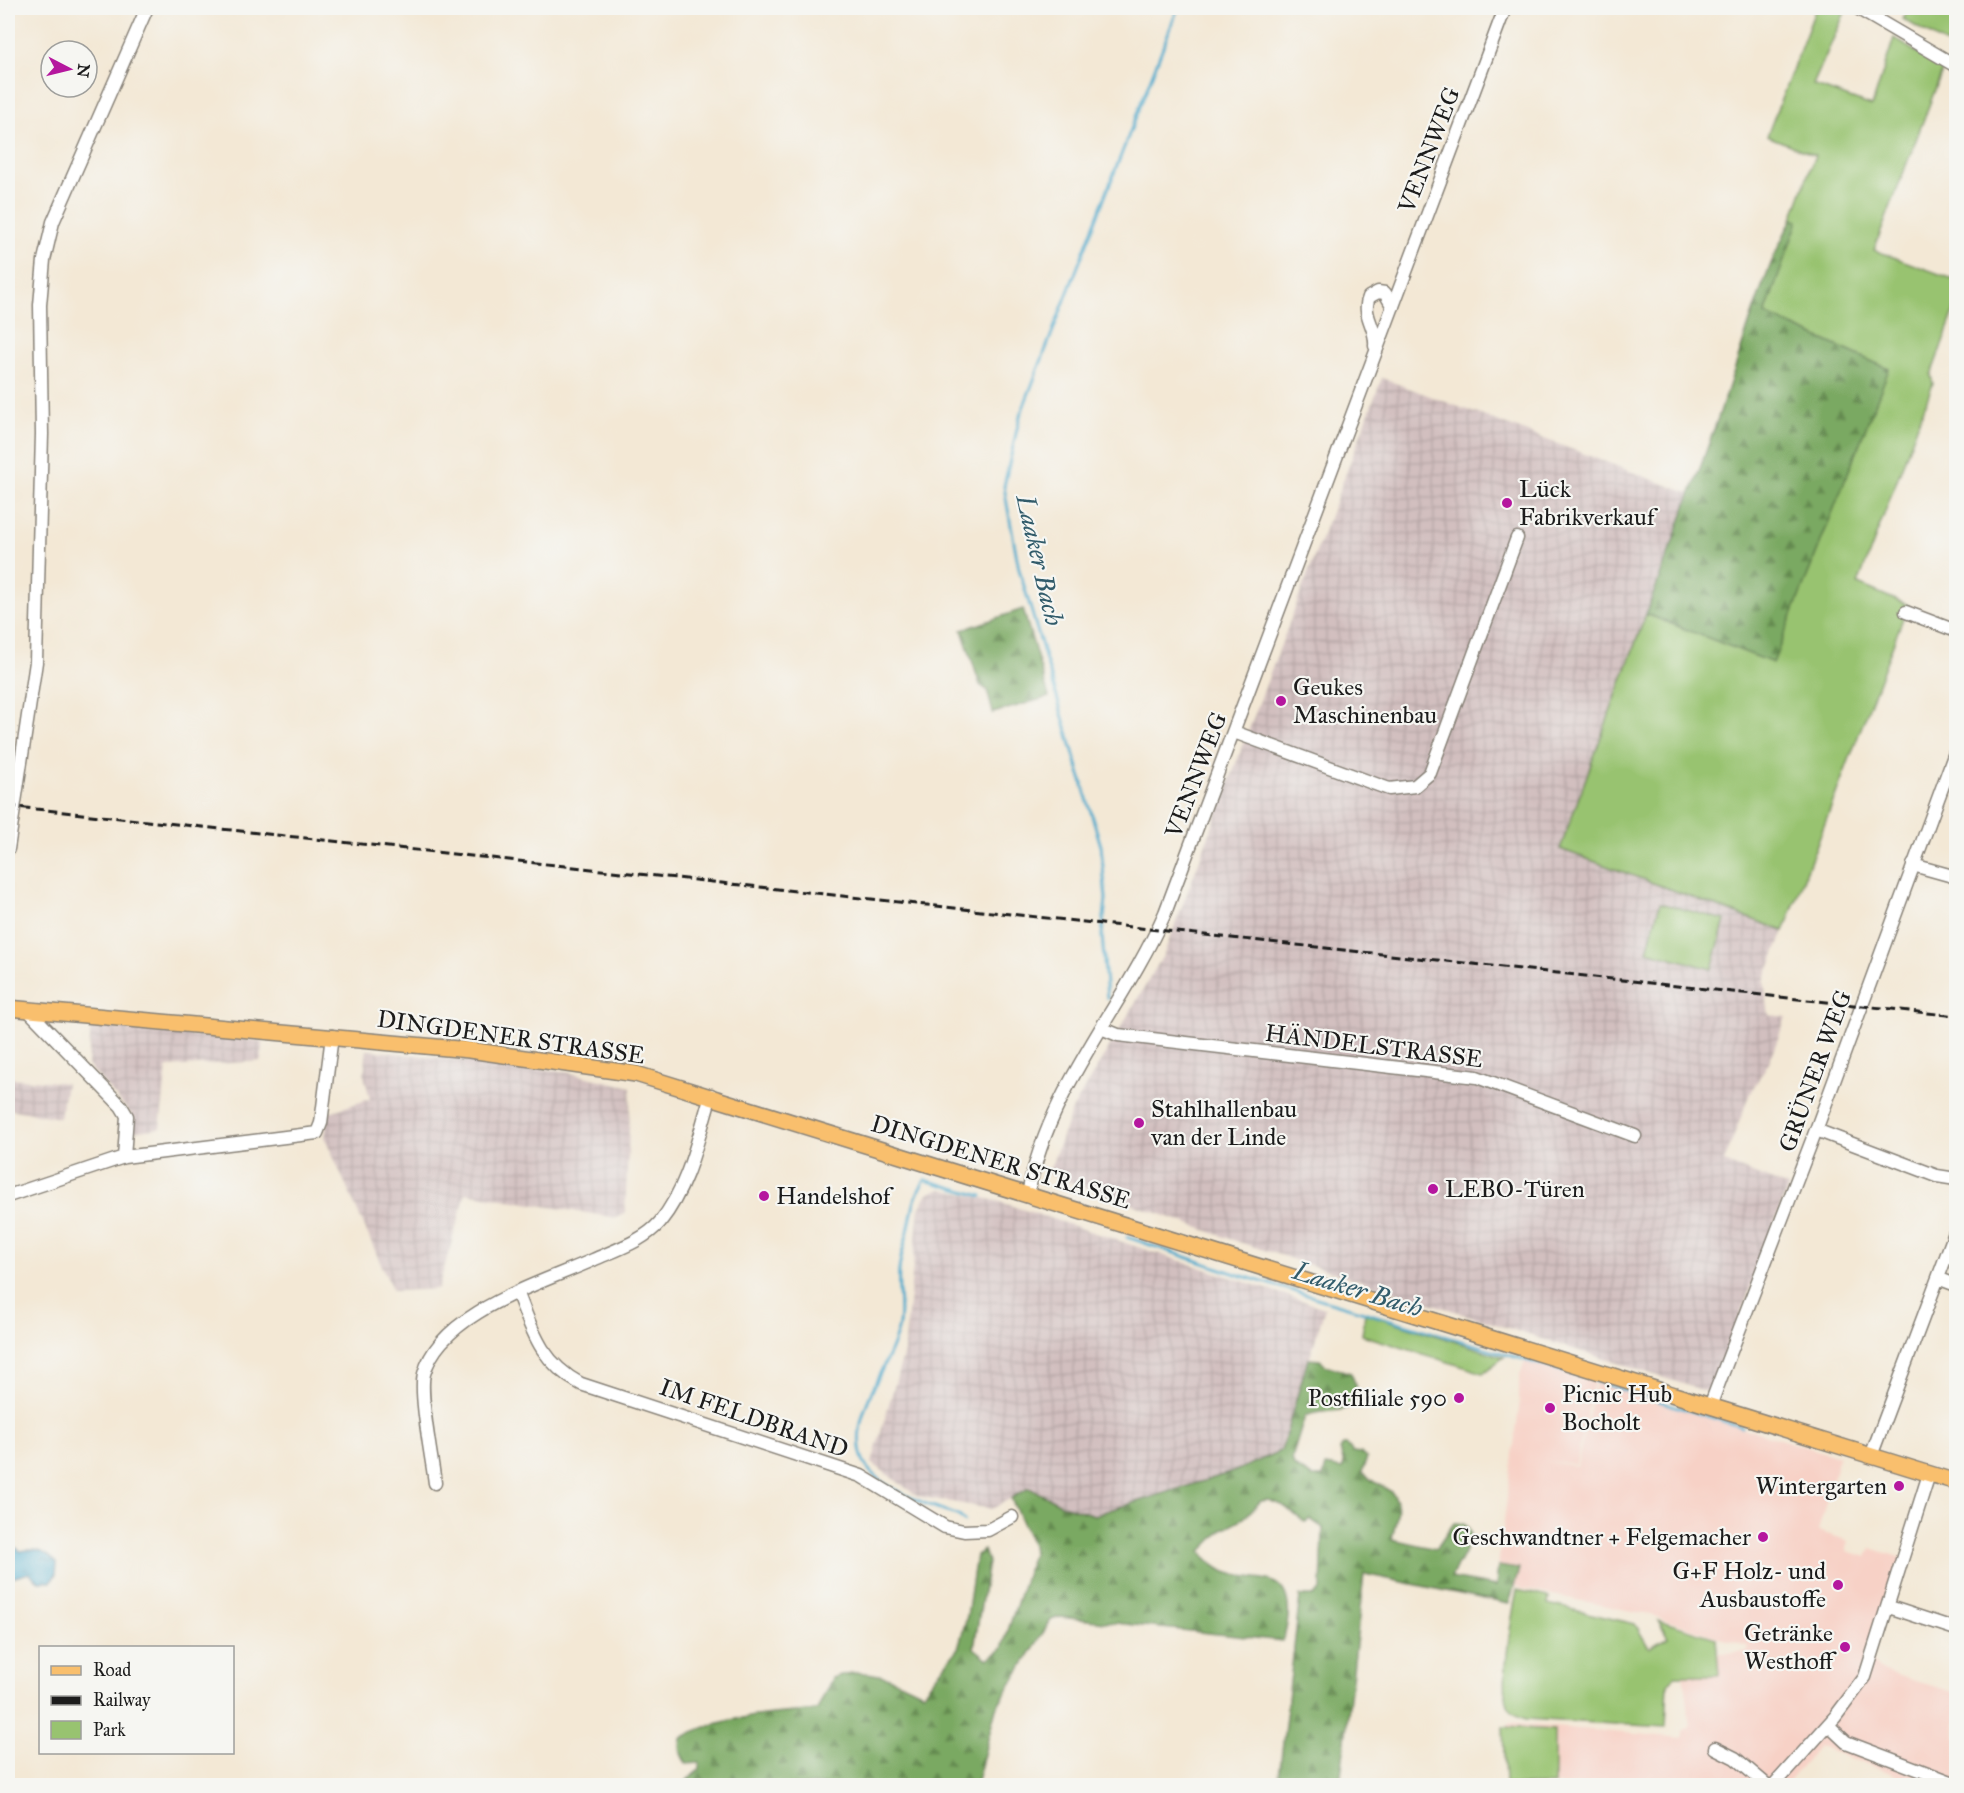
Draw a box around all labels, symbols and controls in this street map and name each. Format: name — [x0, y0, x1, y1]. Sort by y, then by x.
north arrow — [39, 39, 99, 99]
text: N — [73, 63, 94, 79]
street label: VENNWEG — [1391, 83, 1467, 218]
place label: Lück Fabrikverkauf — [1519, 474, 1659, 532]
water label: Laaker Bach — [1009, 490, 1071, 629]
marker: Lück Fabrikverkauf — [1500, 496, 1514, 510]
place label: Geukes Maschinenbau — [1293, 672, 1437, 730]
marker: Geukes Maschinenbau — [1274, 694, 1288, 708]
street label: VENNWEG — [1158, 708, 1234, 843]
street label: GRÜNER WEG — [1772, 986, 1858, 1156]
street label: DINGDENER STRASSE — [375, 1003, 647, 1071]
street label: HÄNDELSTRASSE — [1264, 1018, 1484, 1074]
place label: Stahlhallenbau van der Linde — [1150, 1094, 1297, 1152]
street label: DINGDENER STRASSE — [867, 1108, 1135, 1216]
marker: Stahlhallenbau van der Linde — [1132, 1116, 1146, 1130]
place label: LEBO-Türen — [1445, 1174, 1585, 1204]
place label: Handelshof — [776, 1181, 895, 1211]
marker: LEBO-Türen — [1426, 1182, 1440, 1196]
marker: Handelshof — [757, 1189, 771, 1203]
water label: Laaker Bach — [1288, 1254, 1427, 1324]
street label: IM FELDBRAND — [656, 1372, 852, 1464]
place label: Picnic Hub Bocholt — [1562, 1379, 1672, 1437]
place label: Postfiliale 590 — [1308, 1383, 1447, 1413]
marker: Postfiliale 590 — [1452, 1391, 1466, 1405]
marker: Picnic Hub Bocholt — [1543, 1401, 1557, 1415]
place label: Wintergarten — [1755, 1471, 1887, 1501]
marker: Wintergarten — [1892, 1479, 1906, 1493]
place label: Geschwandtner + Felgemacher — [1452, 1522, 1751, 1552]
marker: Geschwandtner + Felgemacher — [1756, 1530, 1770, 1544]
place label: G+F Holz- und Ausbaustoffe — [1673, 1556, 1826, 1614]
marker: G+F Holz- und Ausbaustoffe — [1831, 1578, 1845, 1592]
place label: Getränke Westhoff — [1744, 1618, 1837, 1676]
marker: Getränke Westhoff — [1838, 1640, 1852, 1654]
legend — [39, 1646, 234, 1754]
text: Road — [93, 1659, 131, 1681]
text: Railway — [93, 1689, 151, 1711]
text: Park — [93, 1719, 126, 1741]

